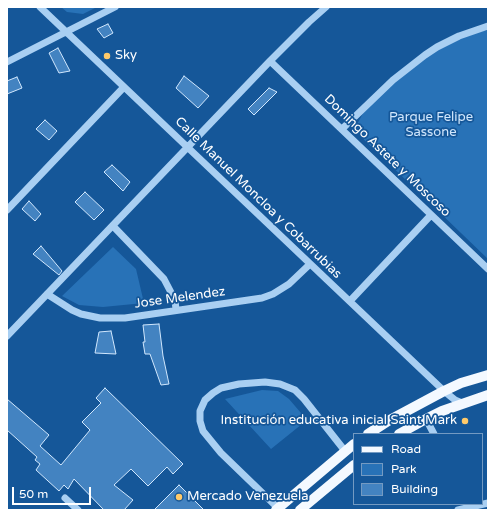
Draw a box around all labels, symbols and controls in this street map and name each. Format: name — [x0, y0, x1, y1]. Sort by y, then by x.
place label: Sky — [115, 48, 137, 64]
marker: Sky — [102, 51, 112, 61]
street label: Domingo Astete y Moscoso — [321, 92, 453, 220]
park label: Parque Felipe Sassone — [389, 110, 473, 141]
street label: Calle Manuel Moncloa y Cobarrubias — [171, 114, 345, 282]
street label: Jose Melendez — [134, 284, 226, 312]
place label: Institución educativa inicial Saint Mark — [221, 413, 457, 429]
marker: Institución educativa inicial Saint Mark — [460, 416, 470, 426]
legend — [353, 433, 483, 505]
text: Road — [391, 442, 421, 456]
text: Park — [391, 462, 417, 476]
scale bar — [14, 479, 93, 505]
text: Building — [391, 482, 438, 496]
text: 50 m — [19, 487, 48, 501]
place label: Mercado Venezuela — [187, 489, 308, 505]
marker: Mercado Venezuela — [174, 492, 184, 502]

